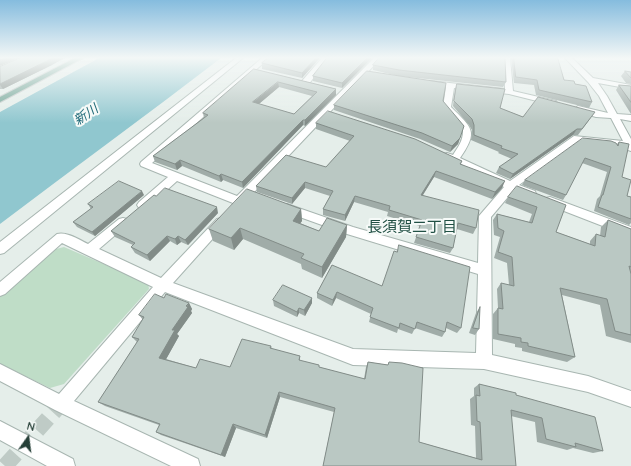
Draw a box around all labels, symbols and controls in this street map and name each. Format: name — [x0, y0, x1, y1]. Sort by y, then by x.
water label: 新川 — [71, 101, 101, 129]
district label: 長須賀二丁目 — [367, 218, 457, 236]
north arrow — [8, 418, 48, 458]
text: N — [25, 419, 37, 434]

